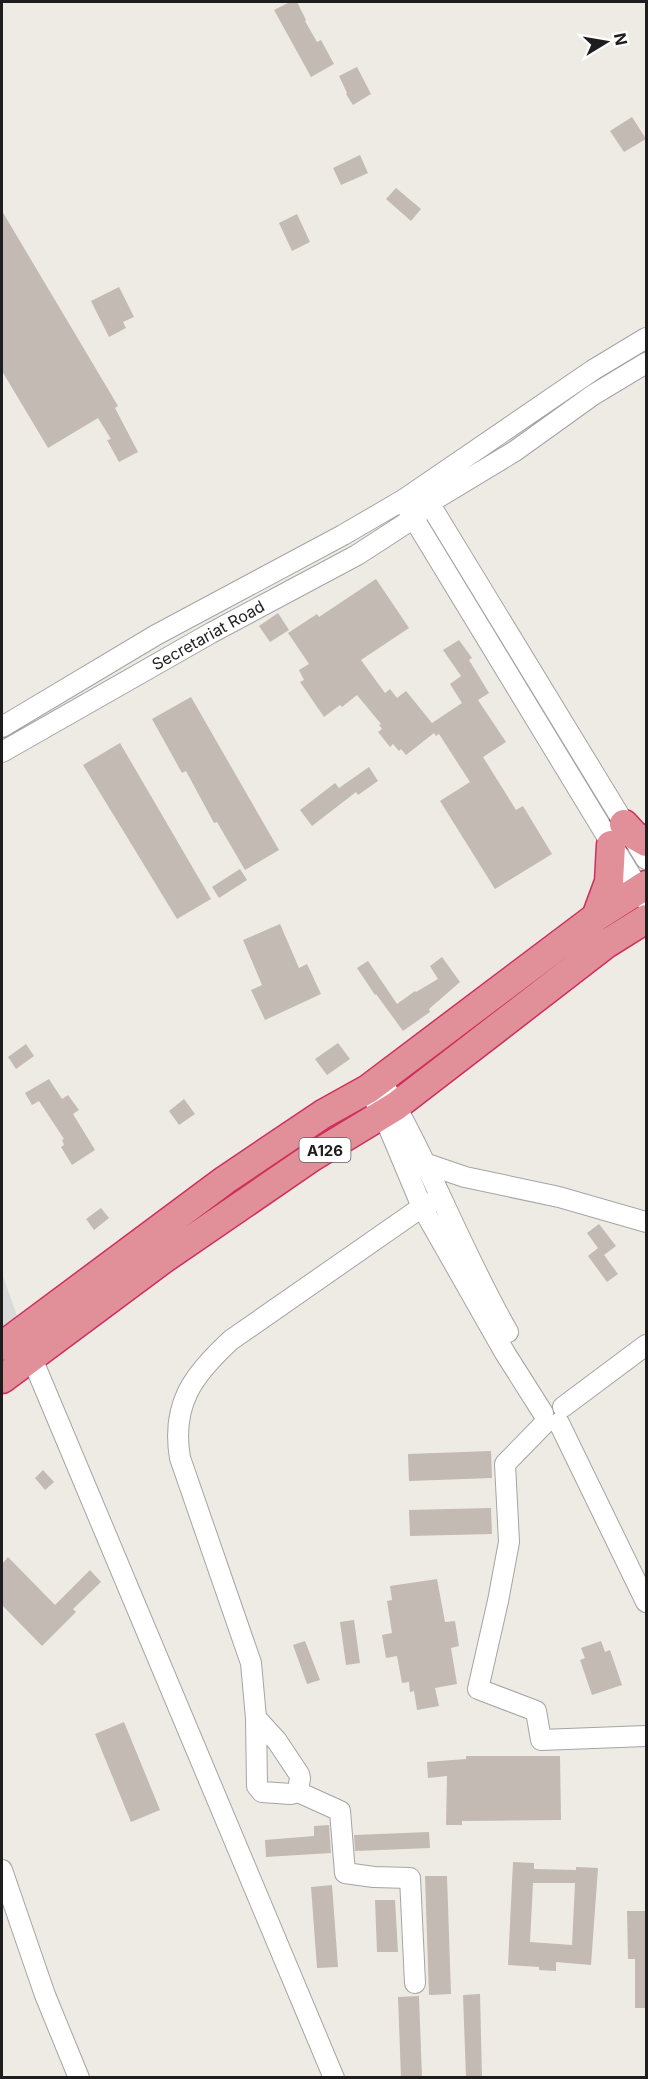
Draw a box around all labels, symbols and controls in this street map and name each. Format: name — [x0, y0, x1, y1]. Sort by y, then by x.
north arrow — [576, 12, 636, 72]
text: N — [610, 31, 632, 47]
street label: Secretariat Road — [148, 596, 268, 674]
road number: A126 — [300, 1138, 350, 1162]

